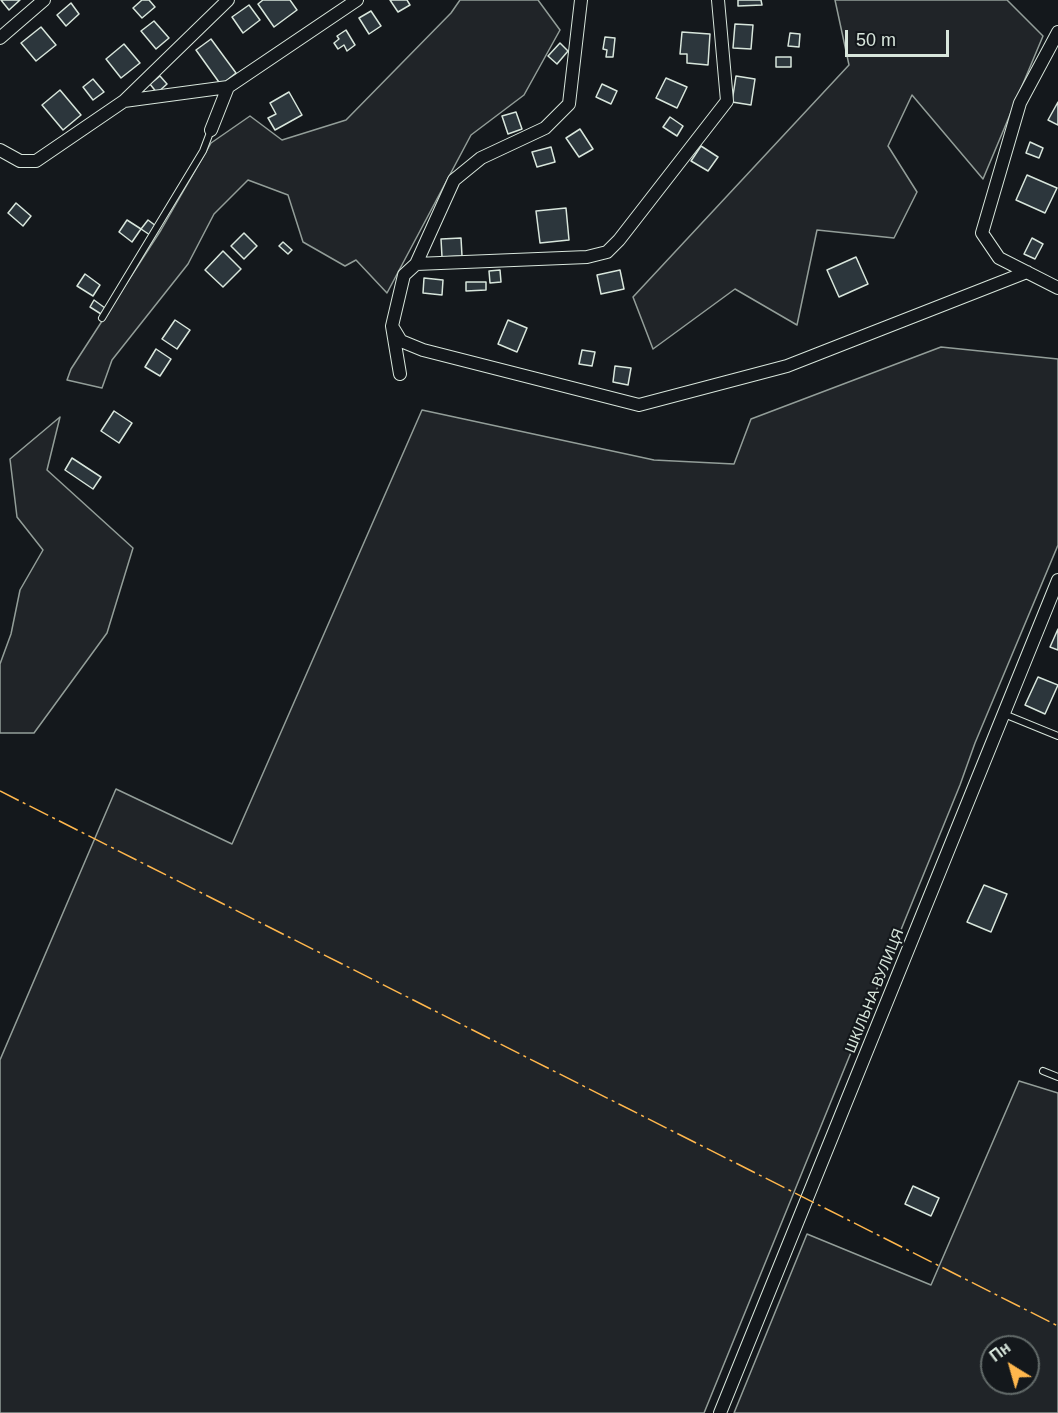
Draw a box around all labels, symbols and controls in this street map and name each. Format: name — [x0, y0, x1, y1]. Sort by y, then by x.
scale bar — [848, 18, 952, 56]
text: 50 m — [856, 30, 896, 50]
street label: ШКІЛЬНА ВУЛИЦЯ — [842, 926, 908, 1056]
north arrow — [980, 1335, 1040, 1395]
text: Пн — [986, 1339, 1014, 1365]

